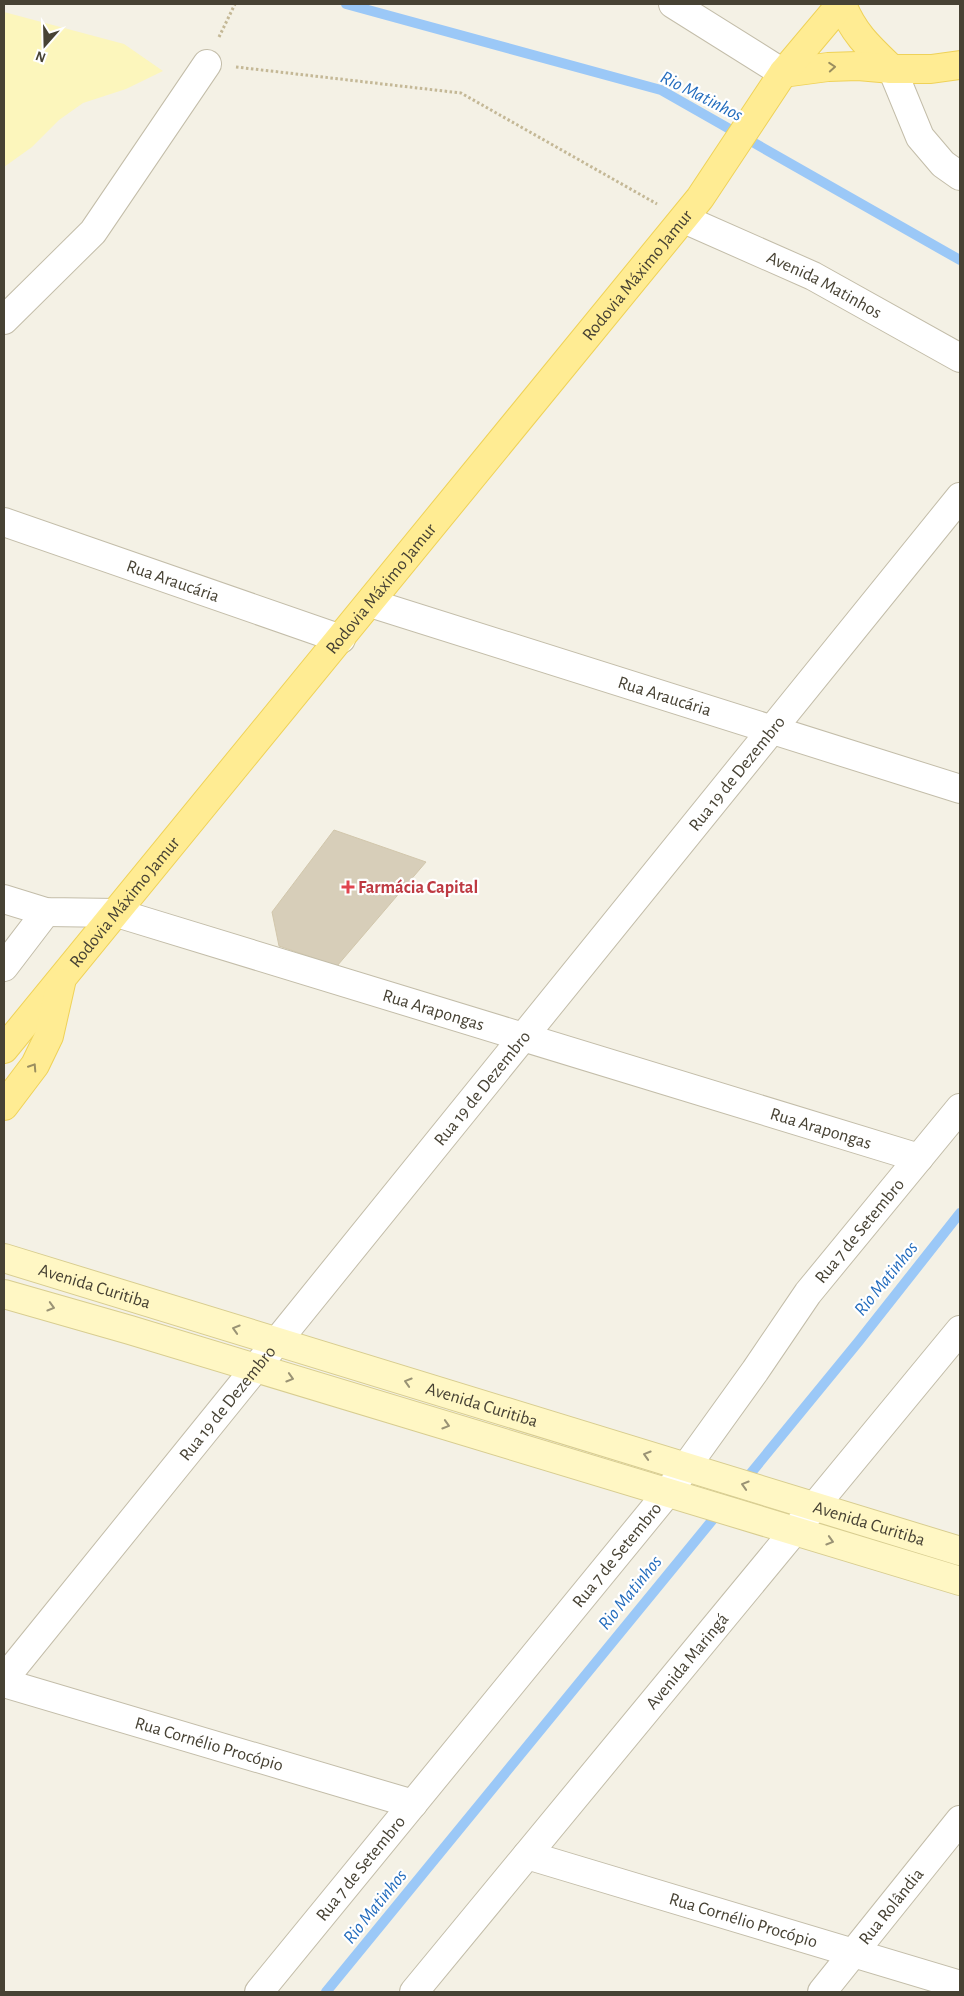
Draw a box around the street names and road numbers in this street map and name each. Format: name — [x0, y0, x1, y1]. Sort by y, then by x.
street label: Rodovia Máximo Jamur — [579, 207, 696, 344]
street label: Avenida Matinhos — [764, 249, 884, 322]
street label: Rodovia Máximo Jamur — [323, 520, 440, 658]
street label: Rua Araucária — [124, 557, 222, 606]
street label: Rua Araucária — [615, 674, 713, 720]
street label: Rua 19 de Dezembro — [686, 713, 789, 835]
street label: Rodovia Máximo Jamur — [67, 834, 184, 971]
street label: Rua Arapongas — [380, 987, 486, 1035]
street label: Rua 19 de Dezembro — [431, 1028, 534, 1150]
street label: Rua Arapongas — [768, 1105, 873, 1153]
street label: Rua 7 de Setembro — [812, 1175, 908, 1287]
street label: Avenida Curitiba — [36, 1261, 153, 1312]
street label: Rua 19 de Dezembro — [176, 1343, 280, 1464]
street label: Avenida Curitiba — [424, 1380, 540, 1431]
street label: Rua 7 de Setembro — [569, 1499, 666, 1611]
street label: Avenida Curitiba — [811, 1499, 927, 1550]
street label: Avenida Maringá — [643, 1610, 732, 1713]
street label: Rua Cornélio Procópio — [133, 1714, 285, 1775]
street label: Rua 7 de Setembro — [313, 1813, 409, 1925]
street label: Rua Rolândia — [856, 1865, 927, 1948]
street label: Rua Cornélio Procópio — [667, 1890, 820, 1952]

